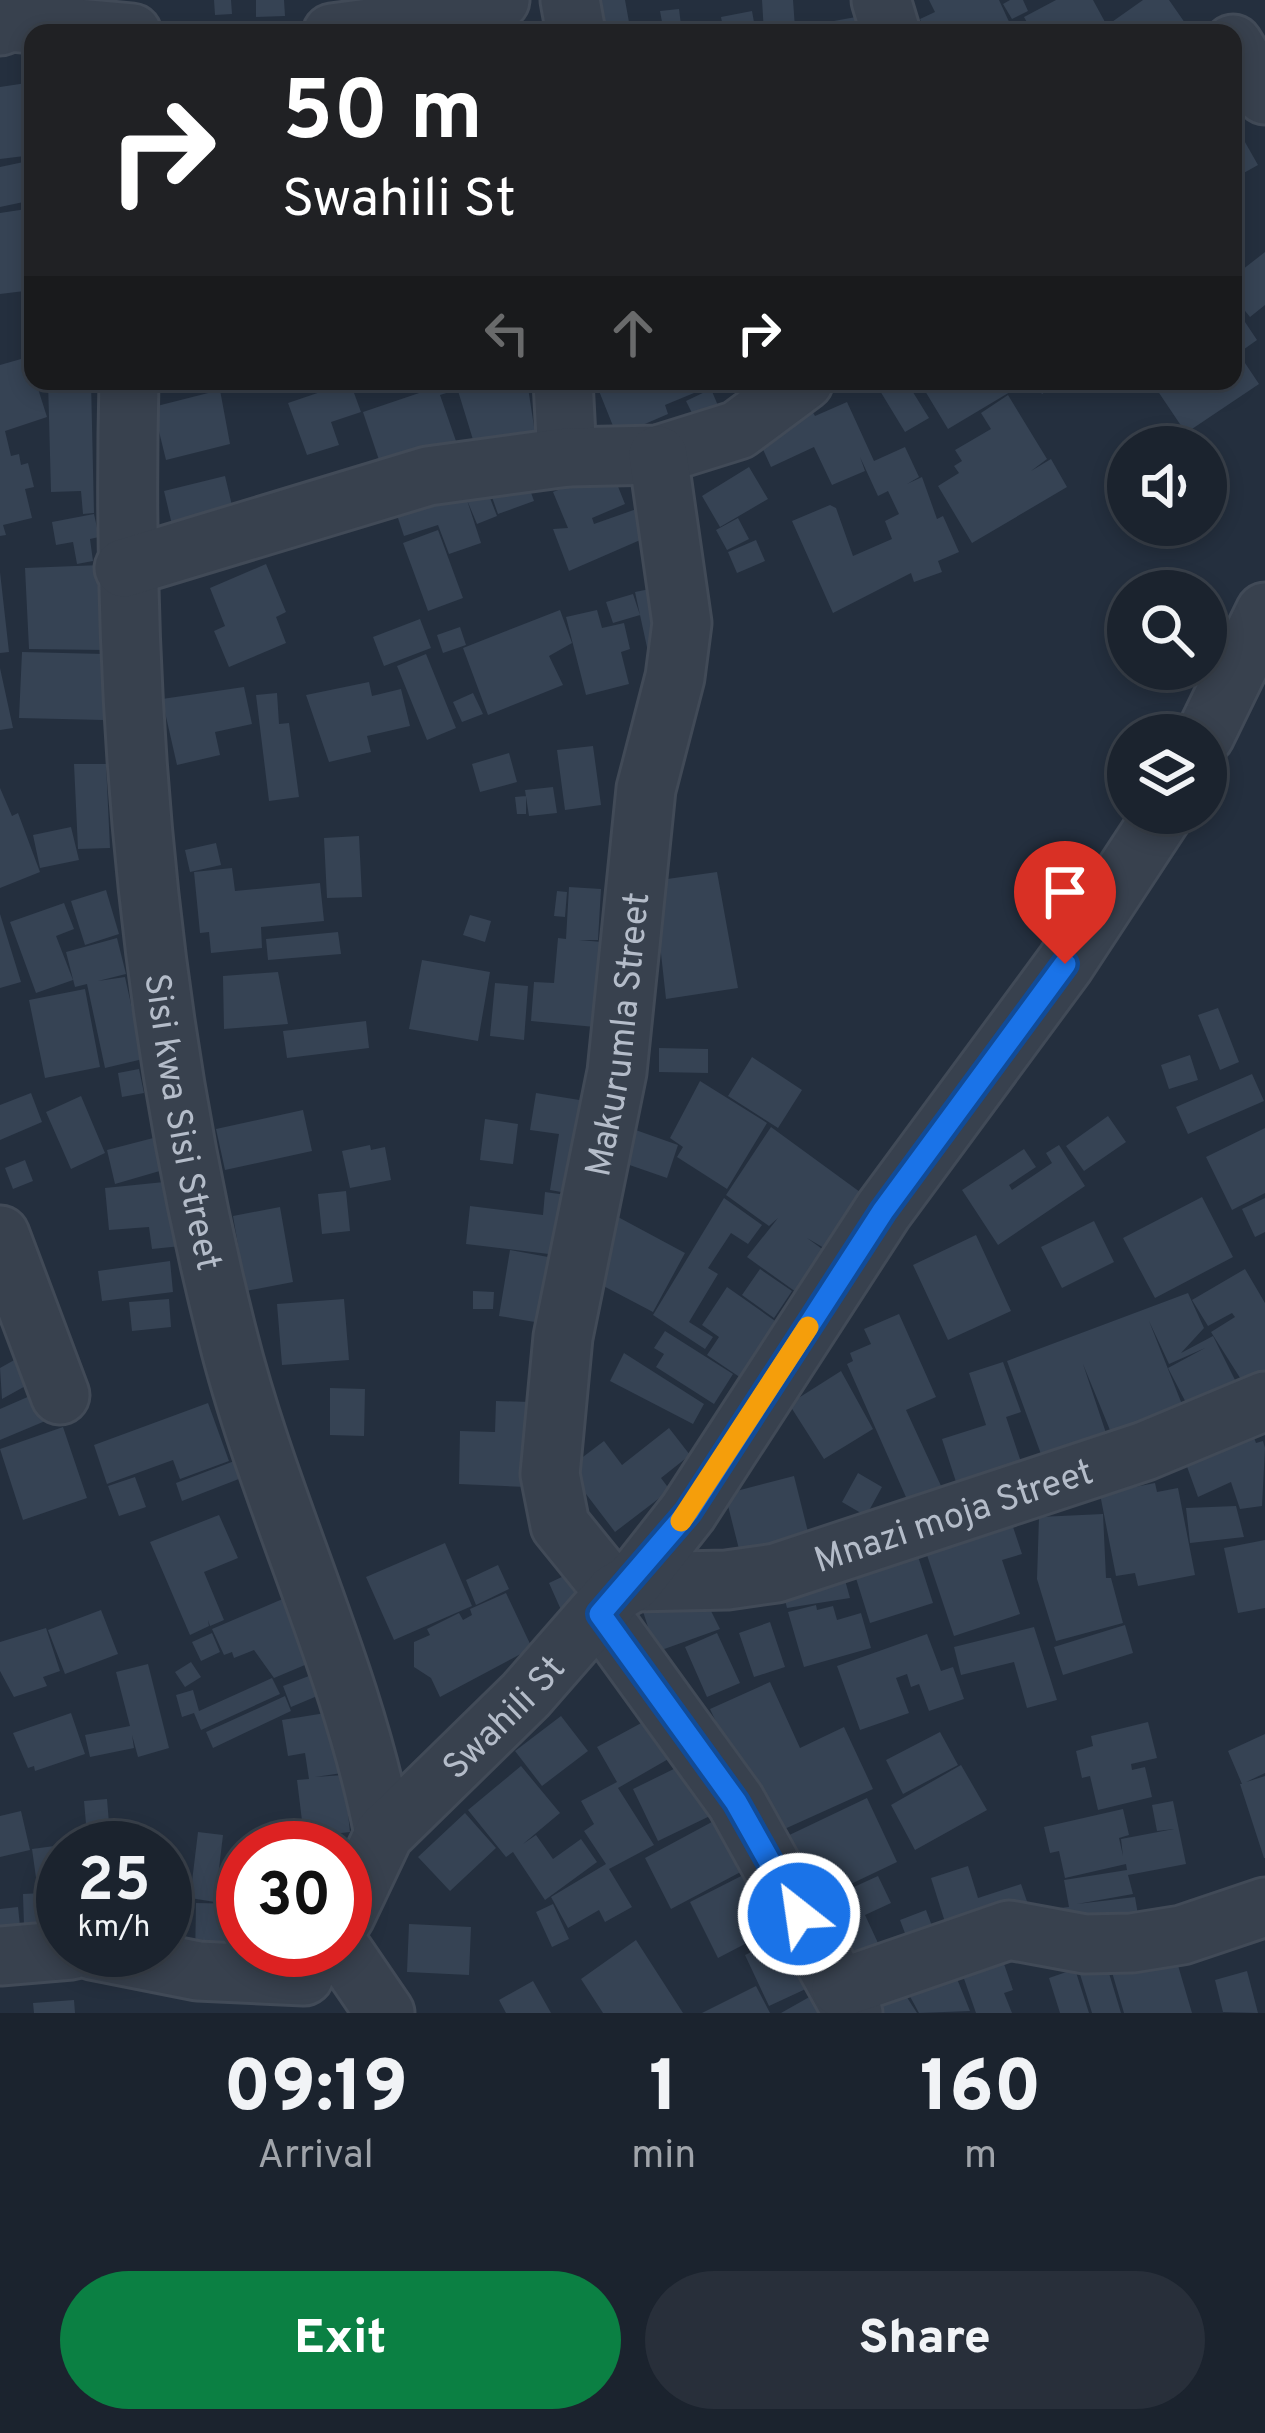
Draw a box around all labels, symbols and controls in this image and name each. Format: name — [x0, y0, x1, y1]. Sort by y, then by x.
text: 50 m — [282, 63, 483, 169]
icon: right — [84, 72, 240, 228]
text: Swahili St — [282, 167, 516, 236]
icon: left — [474, 300, 540, 366]
icon: ahead — [600, 300, 666, 366]
icon: right — [726, 300, 792, 366]
map controls — [1107, 426, 1227, 834]
button: sound — [1107, 426, 1227, 546]
button: search — [1107, 570, 1227, 690]
button: layers — [1107, 714, 1227, 834]
pin — [1014, 841, 1116, 964]
icon: arrive — [1032, 859, 1098, 925]
street label: Makurumla Street — [577, 890, 662, 1181]
street label: Sisi kwa Sisi Street — [131, 971, 230, 1275]
street label: Mnazi moja Street — [809, 1451, 1100, 1586]
street label: Swahili St — [434, 1647, 577, 1791]
speed limit sign: 30 — [216, 1821, 372, 1977]
text: 25 — [77, 1846, 151, 1922]
position arrow — [736, 1851, 862, 1977]
text: km/h — [78, 1910, 150, 1947]
text: 09:19 — [223, 2045, 408, 2137]
text: 1 — [649, 2045, 678, 2137]
text: 160 — [920, 2045, 1042, 2137]
text: Arrival — [258, 2133, 374, 2182]
text: min — [631, 2133, 696, 2182]
text: m — [964, 2133, 997, 2182]
button: Exit — [60, 2271, 621, 2409]
button: Share — [645, 2271, 1205, 2409]

